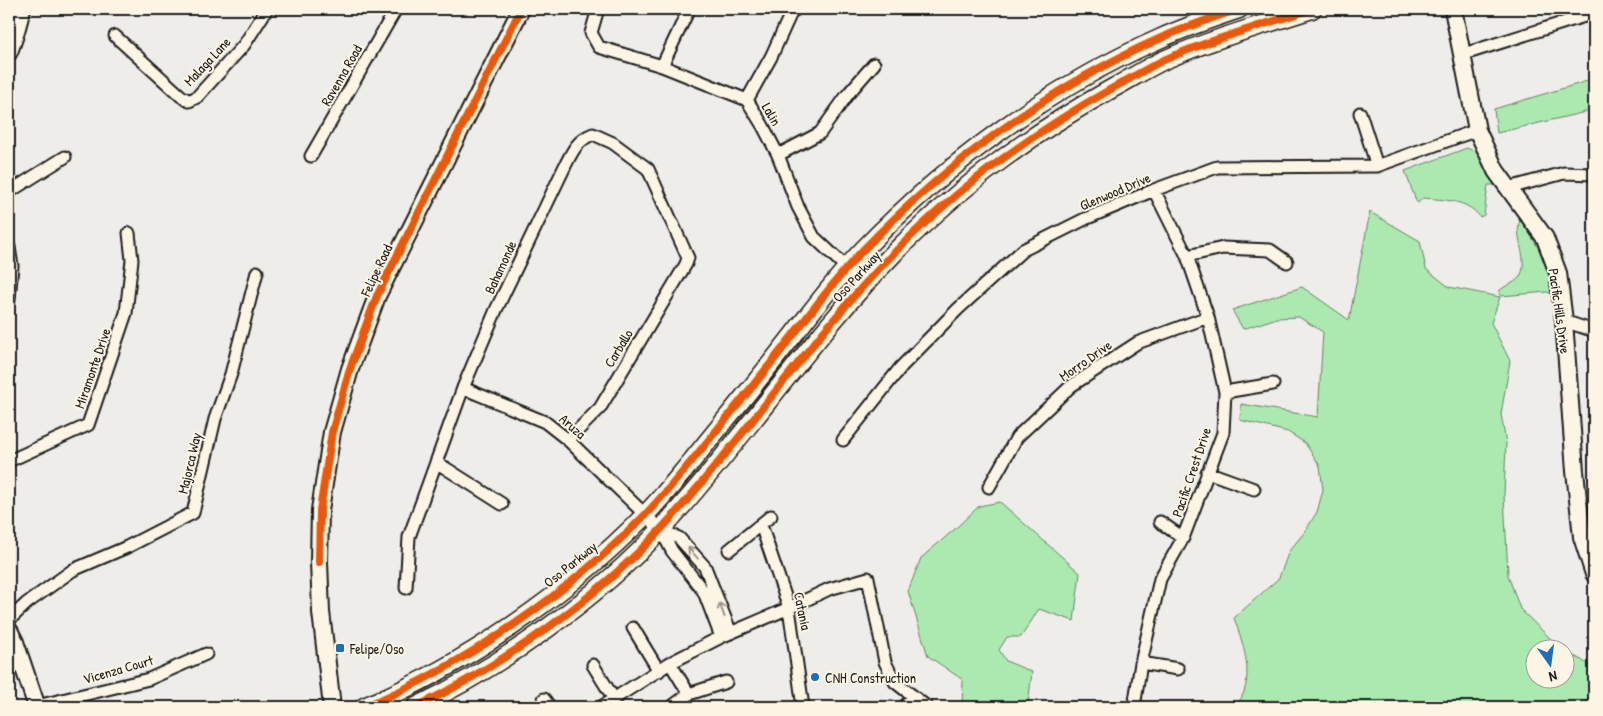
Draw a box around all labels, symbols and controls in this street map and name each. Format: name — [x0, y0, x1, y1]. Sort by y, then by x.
street label: Malaga Lane — [179, 32, 236, 90]
street label: Ravenna Road — [316, 41, 366, 109]
street label: Lalin — [758, 99, 786, 129]
street label: Glenwood Drive — [1077, 167, 1154, 214]
street label: Bahamonde — [479, 237, 521, 297]
street label: Felipe Road — [355, 240, 397, 300]
street label: Oso Parkway — [828, 246, 885, 307]
street label: Pacific Hills Drive — [1545, 267, 1575, 355]
street label: Miramonte Drive — [69, 325, 115, 411]
street label: Carballo — [599, 325, 637, 371]
street label: Morro Drive — [1055, 335, 1115, 385]
street label: Aruza — [556, 409, 591, 443]
street label: Pacific Crest Drive — [1167, 424, 1215, 519]
street label: Majorca Way — [173, 430, 206, 496]
street label: Oso Parkway — [539, 537, 601, 592]
one-way arrow — [687, 547, 698, 560]
street label: Catania — [790, 590, 816, 632]
one-way arrow — [717, 603, 727, 618]
north arrow — [1526, 638, 1576, 688]
place label: Felipe/Oso — [349, 639, 404, 659]
marker: Felipe/Oso — [334, 642, 346, 654]
street label: Vicenza Court — [81, 650, 155, 688]
text: N — [1547, 667, 1559, 687]
place label: CNH Construction — [825, 668, 916, 687]
marker: CNH Construction — [809, 671, 821, 683]

